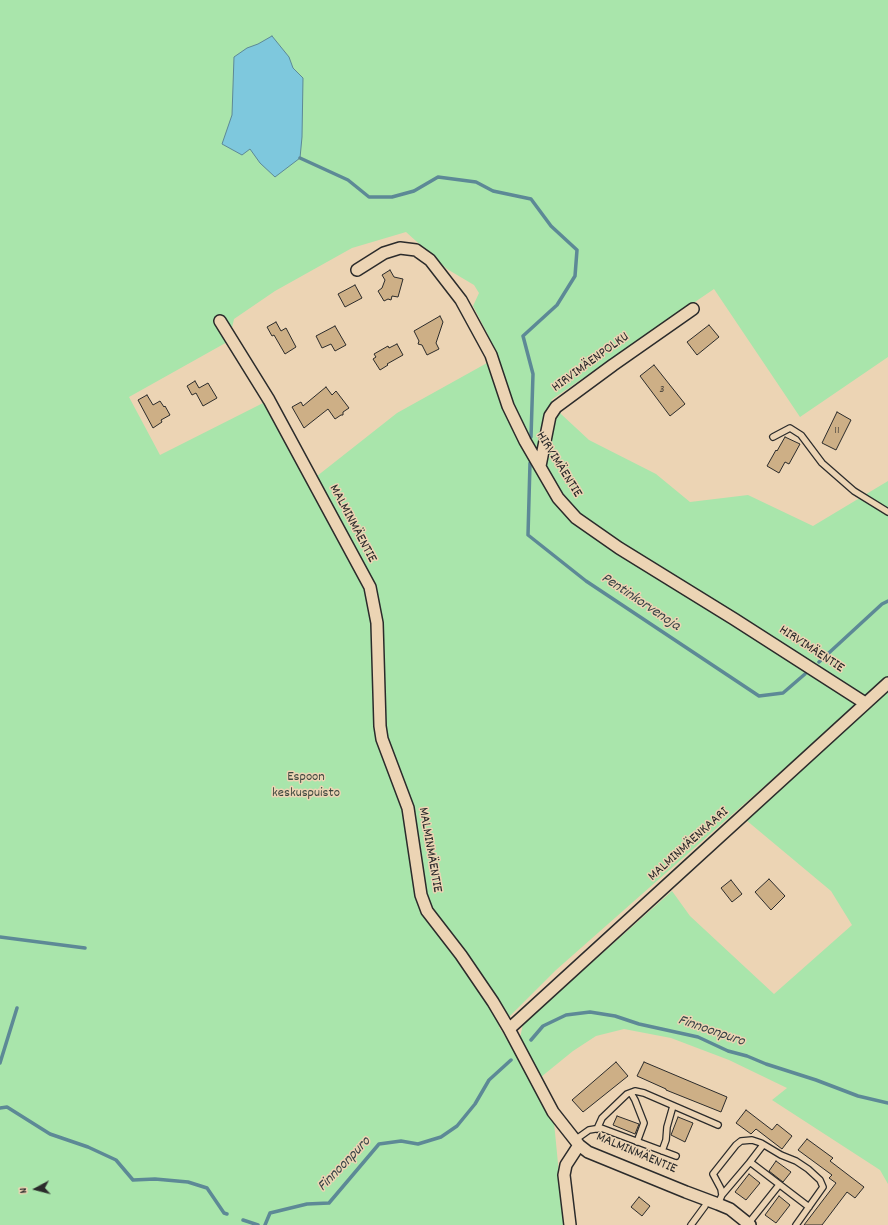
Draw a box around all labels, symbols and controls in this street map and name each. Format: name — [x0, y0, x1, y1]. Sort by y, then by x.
street label: HIRVIMÄENPOLKU — [549, 329, 633, 397]
house number: 3 — [659, 383, 665, 397]
house number: 11 — [834, 424, 840, 438]
street label: HIRVIMÄENTIE — [531, 429, 585, 501]
street label: MALMINMÄENTIE — [324, 482, 380, 566]
water label: Pentinkorvenoja — [597, 570, 683, 636]
street label: HIRVIMÄENTIE — [775, 623, 847, 677]
park label: Espoon keskuspuisto — [272, 770, 340, 802]
street label: MALMINMÄENKAARI — [645, 804, 733, 886]
street label: MALMINMÄENTIE — [413, 806, 445, 894]
water label: Finnoonpuro — [675, 1012, 747, 1052]
street label: MALMINMÄENTIE — [593, 1129, 679, 1179]
water label: Finnoonpuro — [314, 1134, 376, 1196]
north arrow — [16, 1169, 56, 1209]
text: N — [16, 1187, 32, 1194]

